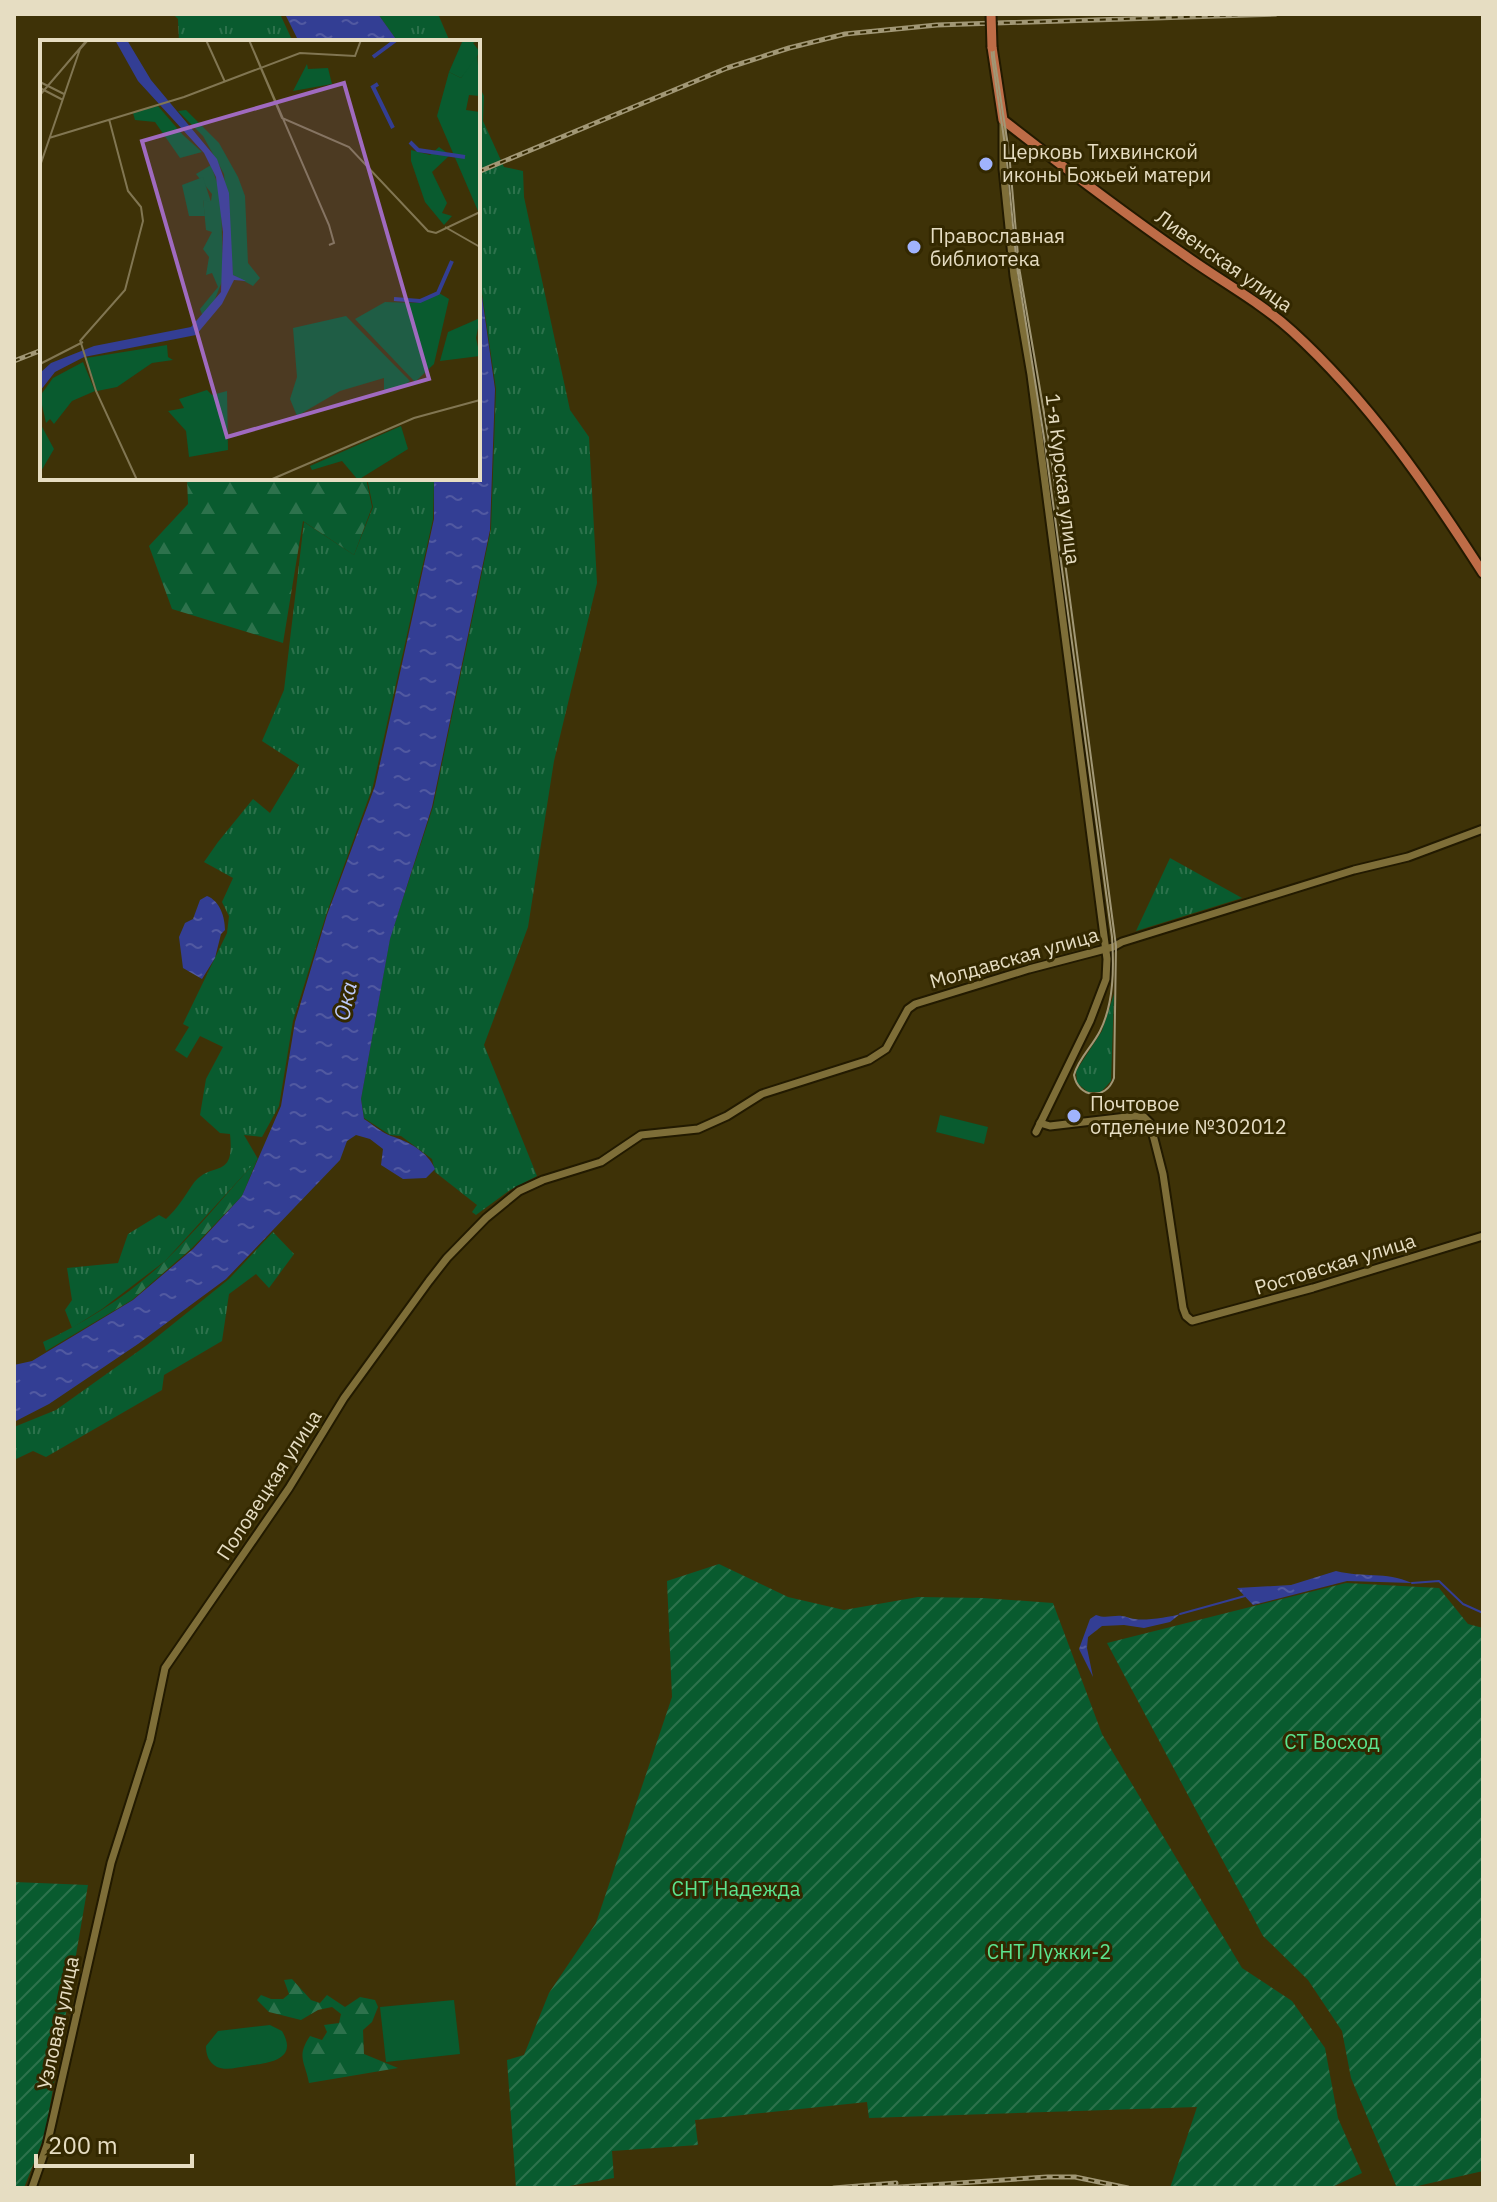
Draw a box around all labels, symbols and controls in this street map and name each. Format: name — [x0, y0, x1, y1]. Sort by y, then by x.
inset map — [40, 40, 480, 480]
place label: Церковь Тихвинской иконы Божьей матери — [1002, 138, 1211, 188]
marker: Церковь Тихвинской иконы Божьей матери — [977, 155, 995, 173]
street label: Ливенская улица — [1150, 203, 1299, 318]
place label: Православная библиотека — [930, 222, 1065, 272]
marker: Православная библиотека — [905, 238, 923, 256]
street label: 1-я Курская улица — [1040, 392, 1087, 566]
street label: Молдавская улица — [926, 920, 1102, 995]
water label: Ока — [326, 979, 363, 1023]
place label: Почтовое отделение №302012 — [1090, 1090, 1287, 1140]
marker: Почтовое отделение №302012 — [1065, 1107, 1083, 1125]
street label: Ростовская улица — [1251, 1226, 1419, 1301]
street label: Половецкая улица — [210, 1404, 327, 1565]
park label: СТ Восход — [1284, 1728, 1380, 1755]
park label: СНТ Надежда — [672, 1875, 801, 1902]
park label: СНТ Лужки-2 — [987, 1938, 1111, 1965]
street label: Узловая улица — [30, 1953, 85, 2092]
scale bar — [36, 2118, 192, 2168]
text: 200 m — [48, 2129, 118, 2161]

